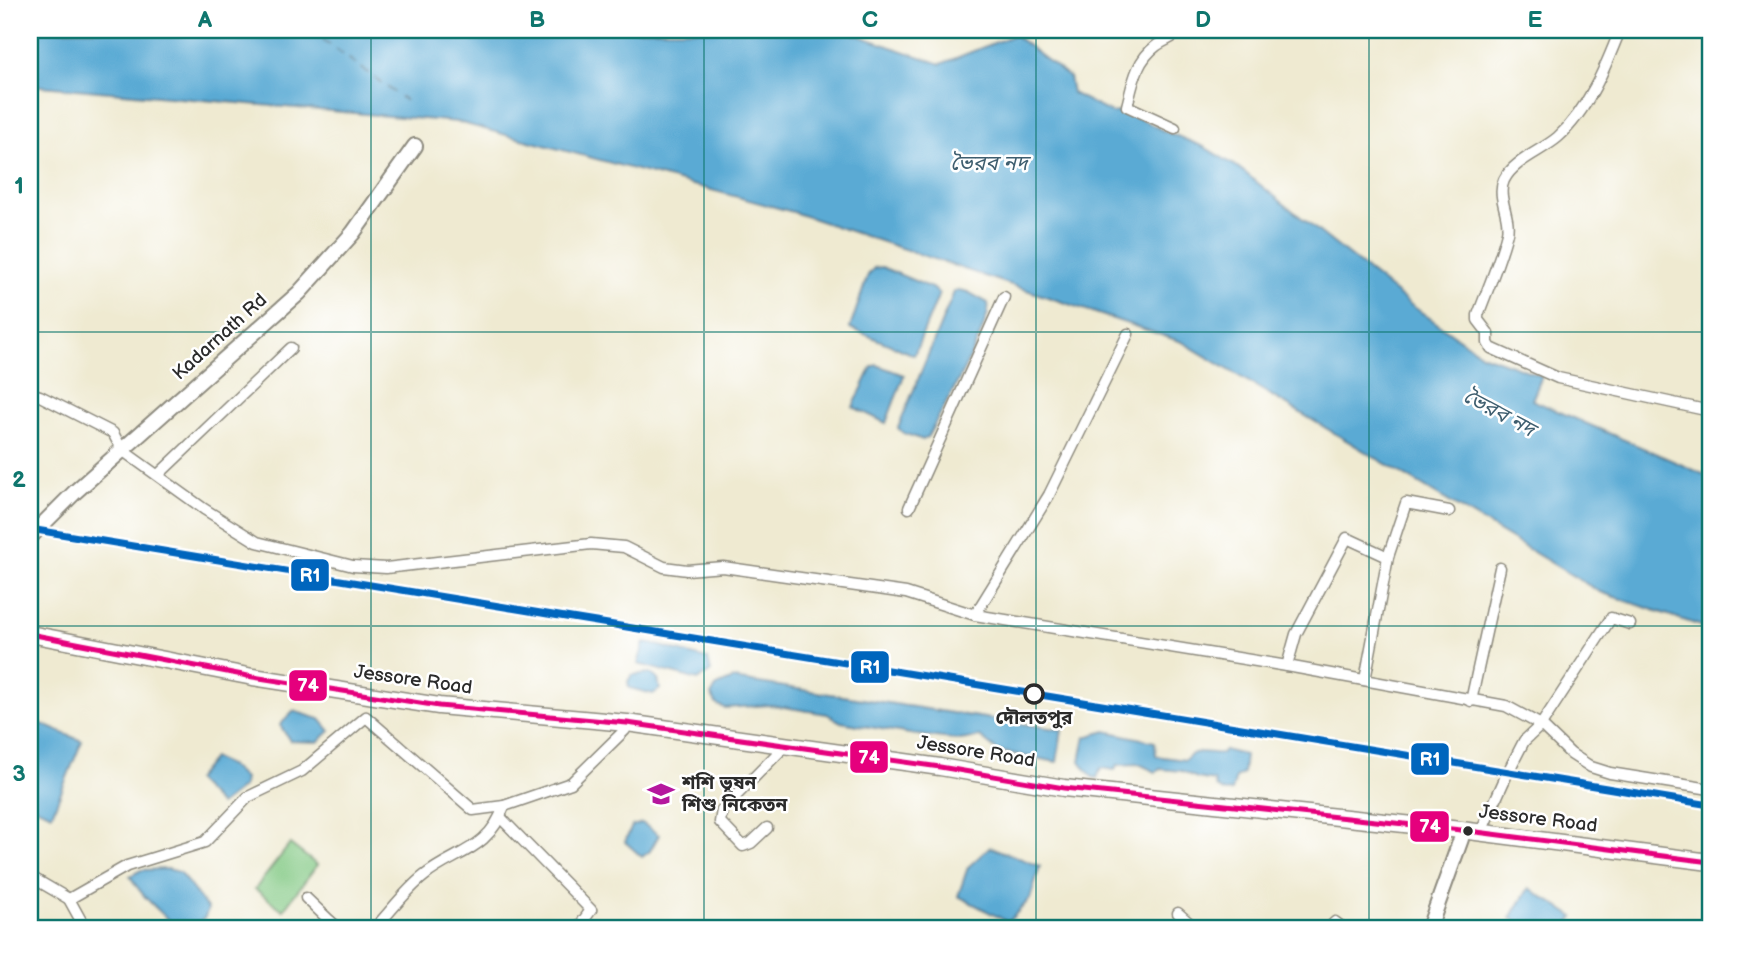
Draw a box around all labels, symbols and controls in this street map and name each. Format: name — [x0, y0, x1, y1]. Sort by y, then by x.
text: A — [197, 6, 213, 34]
text: B — [529, 6, 545, 34]
text: C — [862, 6, 878, 34]
text: D — [1195, 6, 1211, 34]
text: E — [1528, 6, 1543, 34]
water label: ভৈরব নদ — [950, 150, 1032, 176]
text: 1 — [14, 172, 24, 200]
street label: Kadarnath Rd — [168, 289, 272, 385]
water label: ভৈরব নদ — [1459, 383, 1543, 444]
text: 2 — [12, 466, 26, 494]
line badge: R1 — [290, 558, 330, 592]
text: R1 — [299, 565, 321, 588]
line badge: R1 — [850, 650, 890, 684]
text: R1 — [859, 657, 881, 680]
street label: Jessore Road — [352, 660, 474, 700]
line badge: 74 — [288, 669, 328, 702]
text: 74 — [297, 675, 319, 698]
marker: দৌলতপুর — [1024, 684, 1044, 704]
place label: দৌলতপুর — [995, 707, 1073, 730]
street label: Jessore Road — [915, 731, 1037, 773]
line badge: 74 — [849, 740, 889, 774]
line badge: R1 — [1410, 742, 1450, 776]
text: 74 — [858, 747, 880, 770]
text: R1 — [1419, 749, 1441, 772]
text: 3 — [12, 760, 26, 788]
place label: শশি ভূষন শিশু নিকেতন — [681, 772, 788, 817]
school or university icon: শশি ভূষন শিশু নিকেতন — [646, 779, 676, 809]
street label: Jessore Road — [1477, 800, 1599, 838]
line badge: 74 — [1409, 810, 1450, 843]
text: 74 — [1419, 816, 1441, 839]
unlabelled marker — [1461, 824, 1475, 838]

